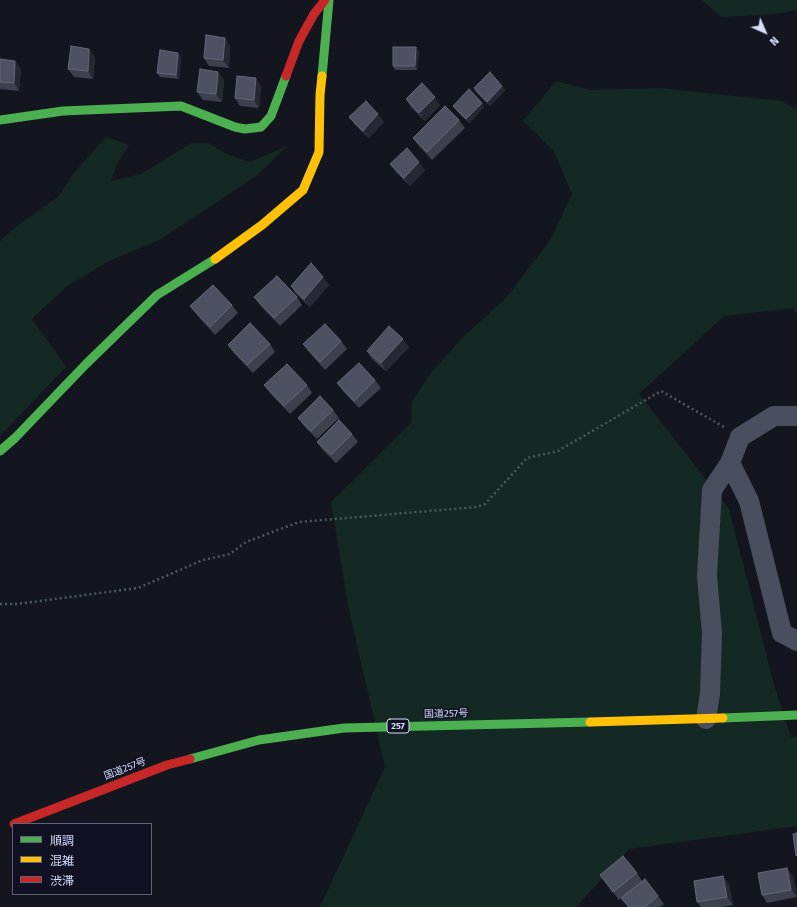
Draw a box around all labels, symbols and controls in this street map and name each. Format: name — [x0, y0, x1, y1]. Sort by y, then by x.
north arrow — [745, 12, 785, 52]
text: N — [767, 34, 781, 48]
street label: 国道257号 — [424, 708, 468, 720]
road number: 257 — [387, 719, 409, 733]
street label: 国道257号 — [102, 755, 148, 783]
legend — [12, 823, 152, 895]
text: 順調 — [50, 834, 74, 848]
text: 混雑 — [50, 854, 74, 868]
text: 渋滞 — [50, 874, 74, 888]

